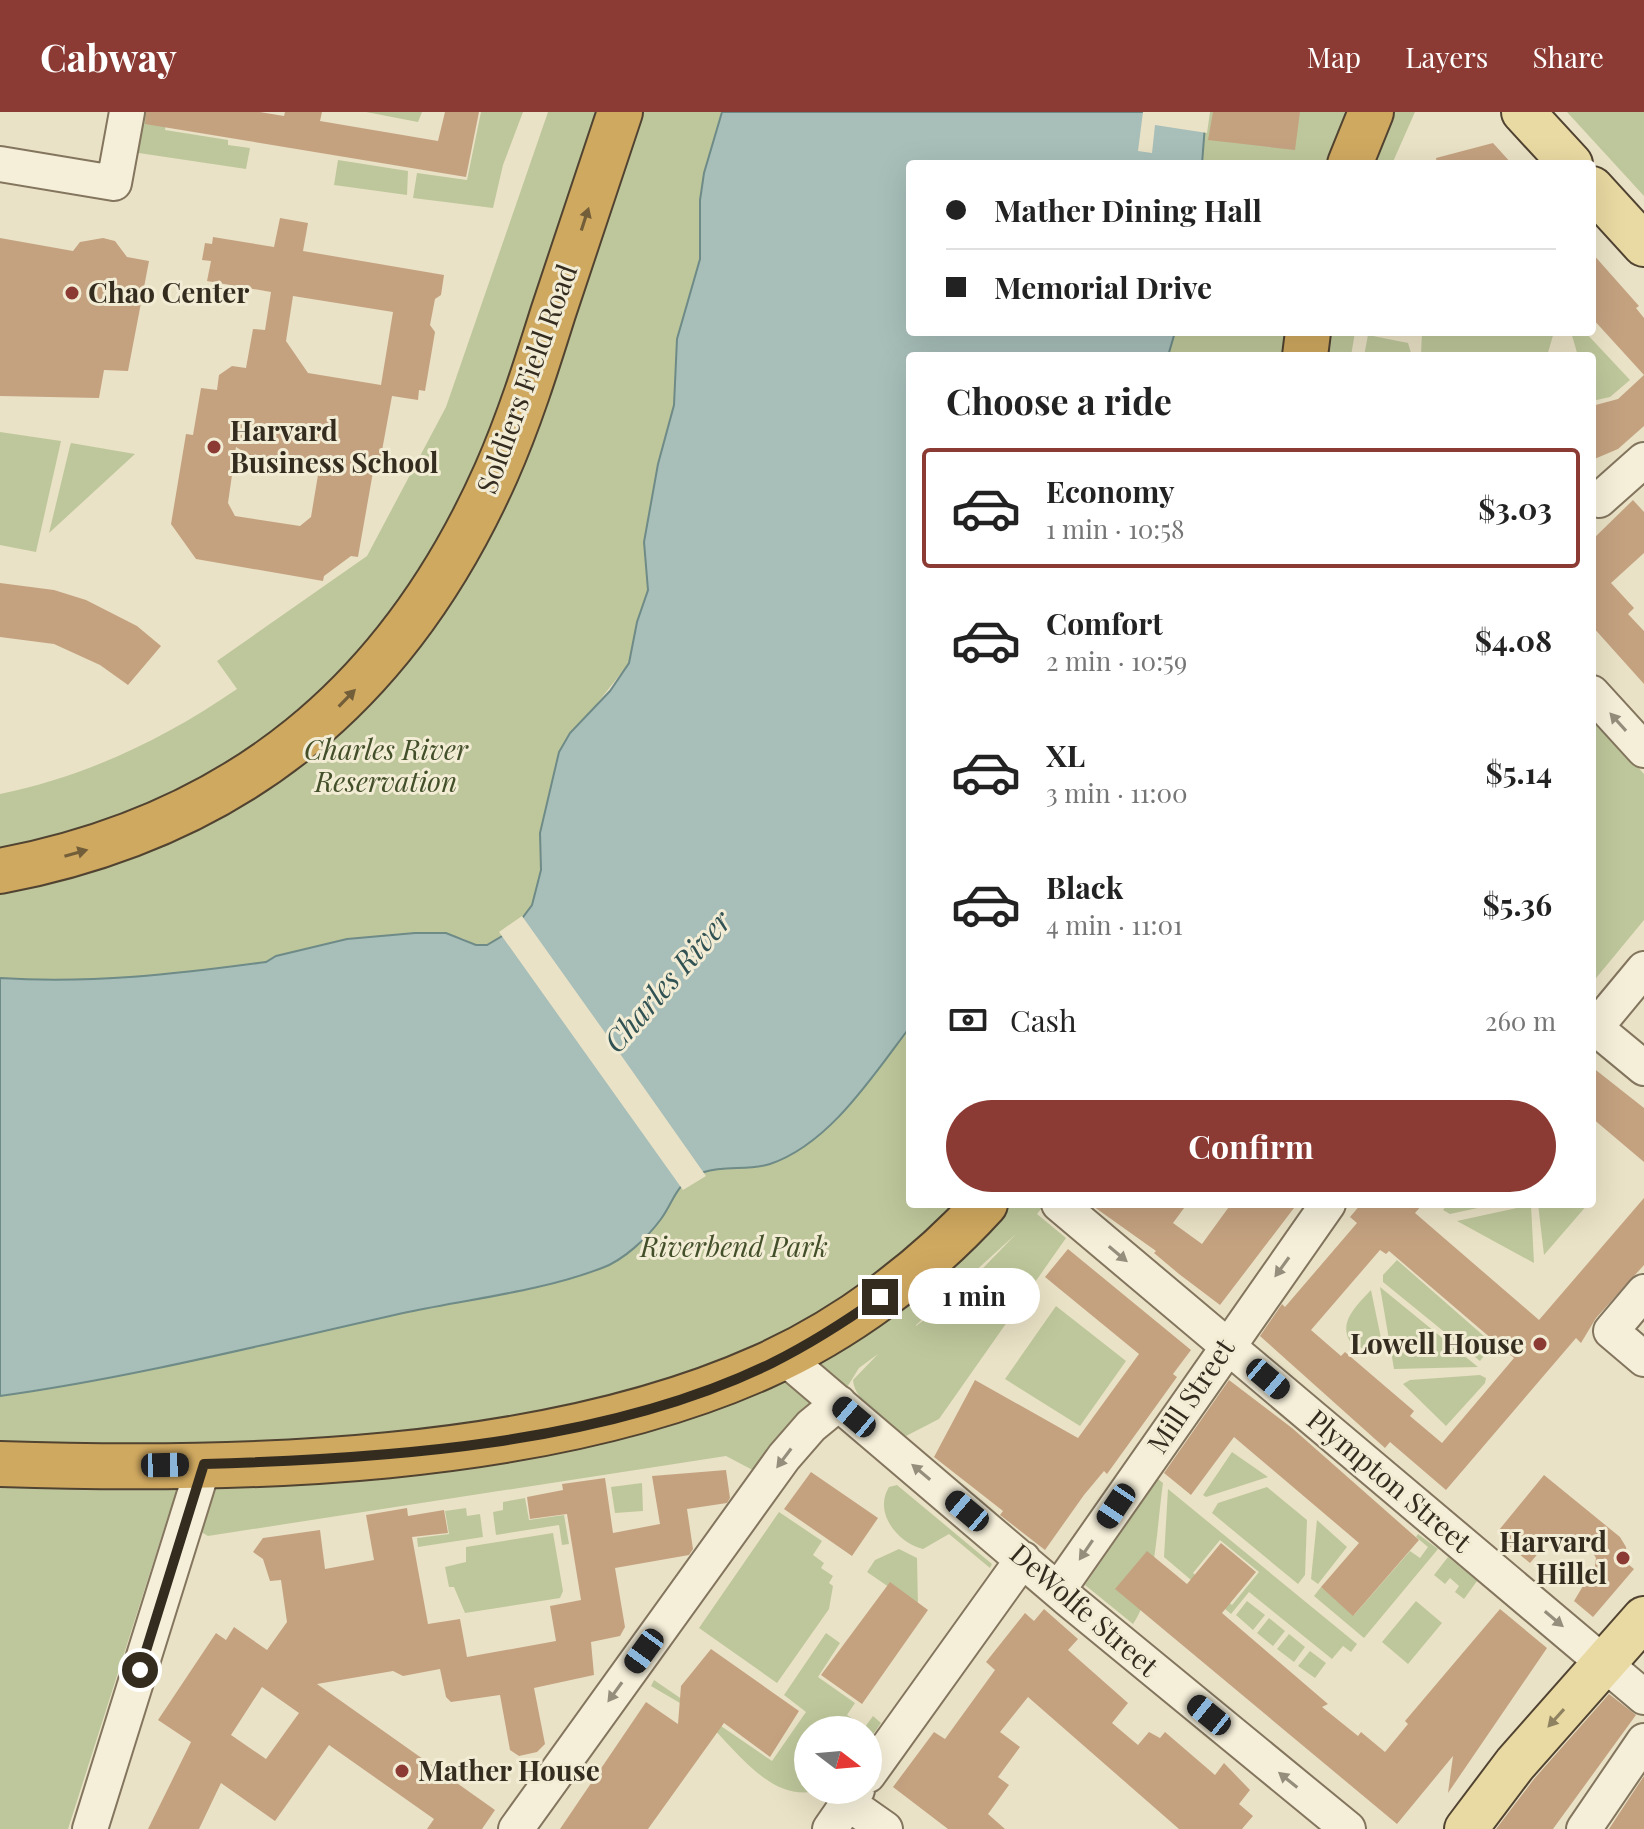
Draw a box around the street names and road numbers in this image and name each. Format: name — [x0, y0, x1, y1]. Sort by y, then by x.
street label: Soldiers Field Road — [467, 259, 584, 498]
street label: Mill Street — [1138, 1330, 1242, 1460]
street label: Plympton Street — [1300, 1400, 1481, 1560]
street label: DeWolfe Street — [1003, 1534, 1168, 1684]

